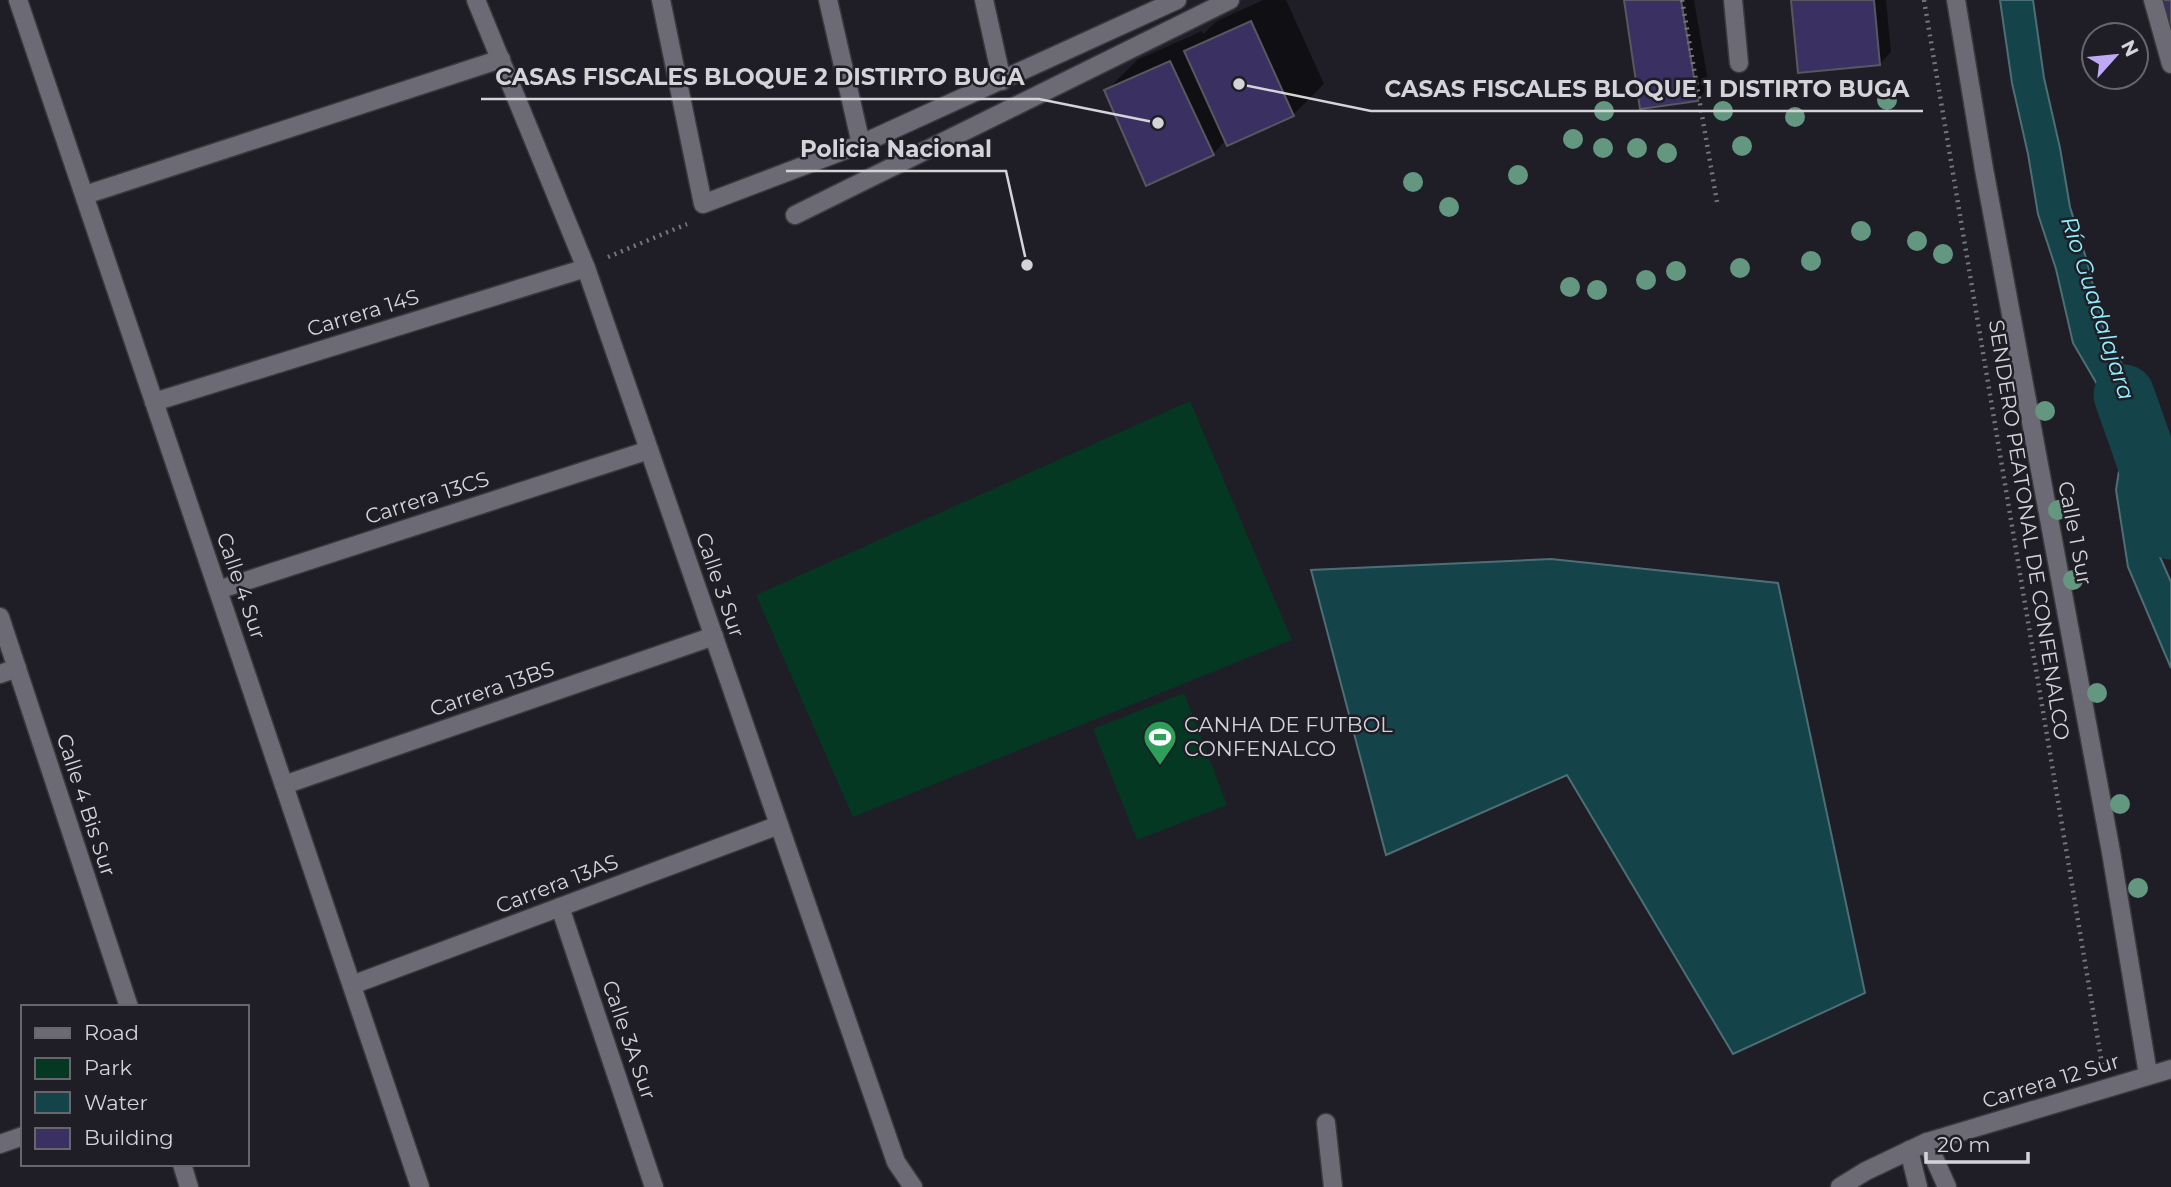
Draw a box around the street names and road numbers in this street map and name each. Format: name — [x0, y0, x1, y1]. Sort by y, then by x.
street label: Carrera 14S — [304, 284, 422, 341]
street label: SENDERO PEATONAL DE CONFENALCO — [1984, 318, 2075, 742]
street label: Carrera 13CS — [362, 466, 492, 529]
street label: Calle 1 Sur — [2053, 479, 2098, 587]
street label: Calle 4 Sur — [212, 529, 271, 643]
street label: Calle 3 Sur — [691, 529, 750, 641]
street label: Carrera 13BS — [426, 656, 557, 721]
street label: Calle 4 Bis Sur — [52, 730, 121, 879]
street label: Carrera 13AS — [492, 849, 622, 918]
street label: Calle 3A Sur — [597, 977, 662, 1103]
street label: Carrera 12 Sur — [1979, 1048, 2122, 1113]

